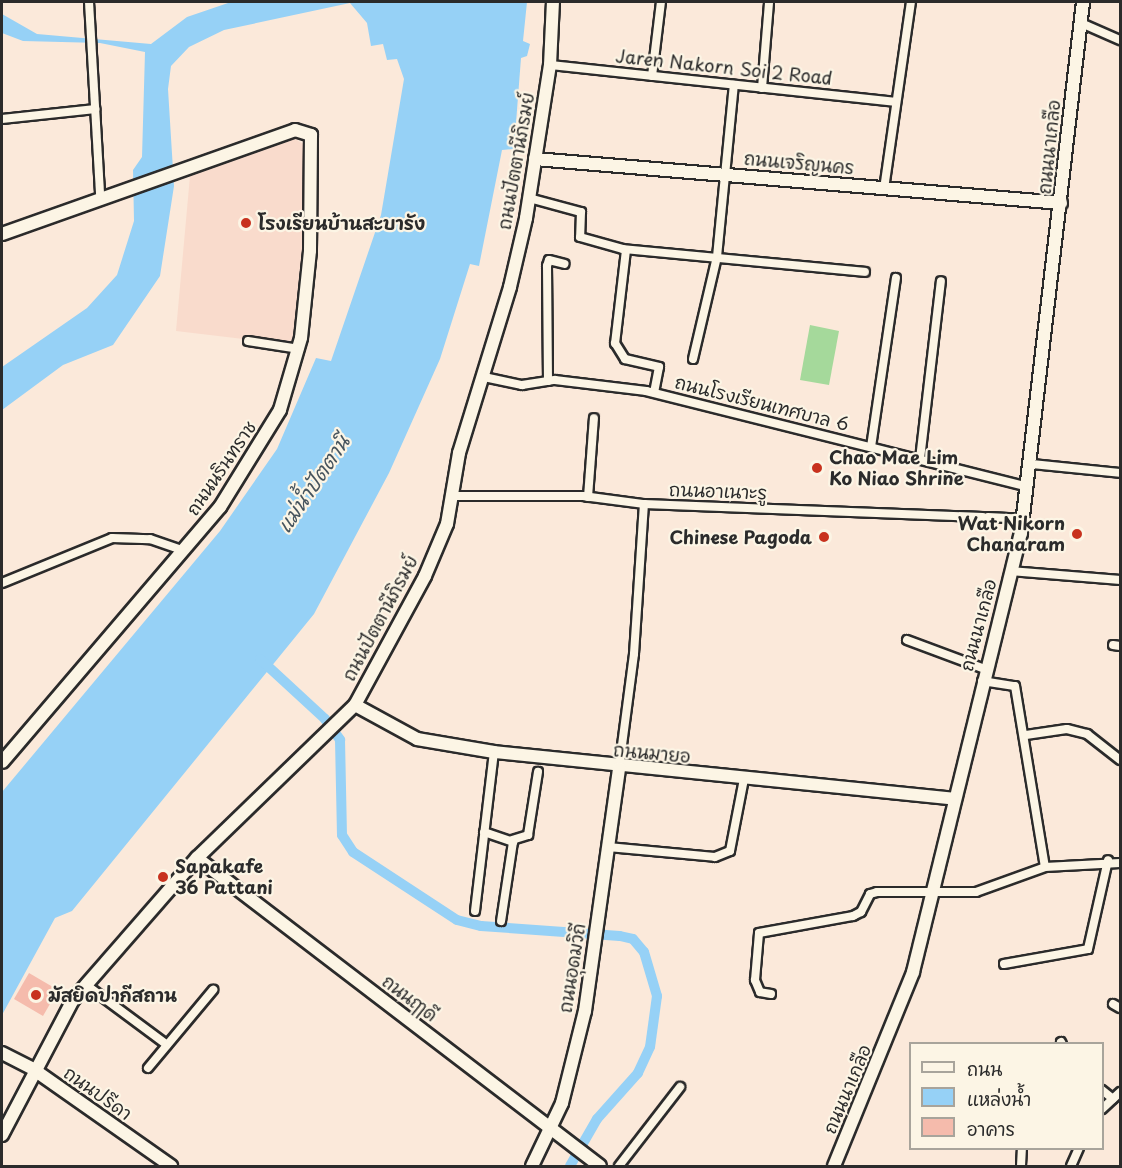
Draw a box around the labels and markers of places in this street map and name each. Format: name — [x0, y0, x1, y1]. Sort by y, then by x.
place label: โรงเรียนบ้านสะบารัง — [258, 212, 425, 234]
marker: โรงเรียนบ้านสะบารัง — [239, 216, 253, 230]
place label: Chao Mae Lim Ko Niao Shrine — [829, 447, 965, 490]
marker: Chao Mae Lim Ko Niao Shrine — [810, 461, 824, 475]
place label: Wat Nikorn Chanaram — [959, 513, 1065, 556]
place label: Chinese Pagoda — [669, 526, 812, 548]
marker: Wat Nikorn Chanaram — [1070, 527, 1084, 541]
marker: Chinese Pagoda — [817, 530, 831, 544]
place label: Sapakafe 36 Pattani — [175, 856, 274, 898]
marker: Sapakafe 36 Pattani — [156, 870, 170, 884]
place label: มัสยิดปากีสถาน — [48, 984, 177, 1006]
marker: มัสยิดปากีสถาน — [29, 988, 43, 1002]

